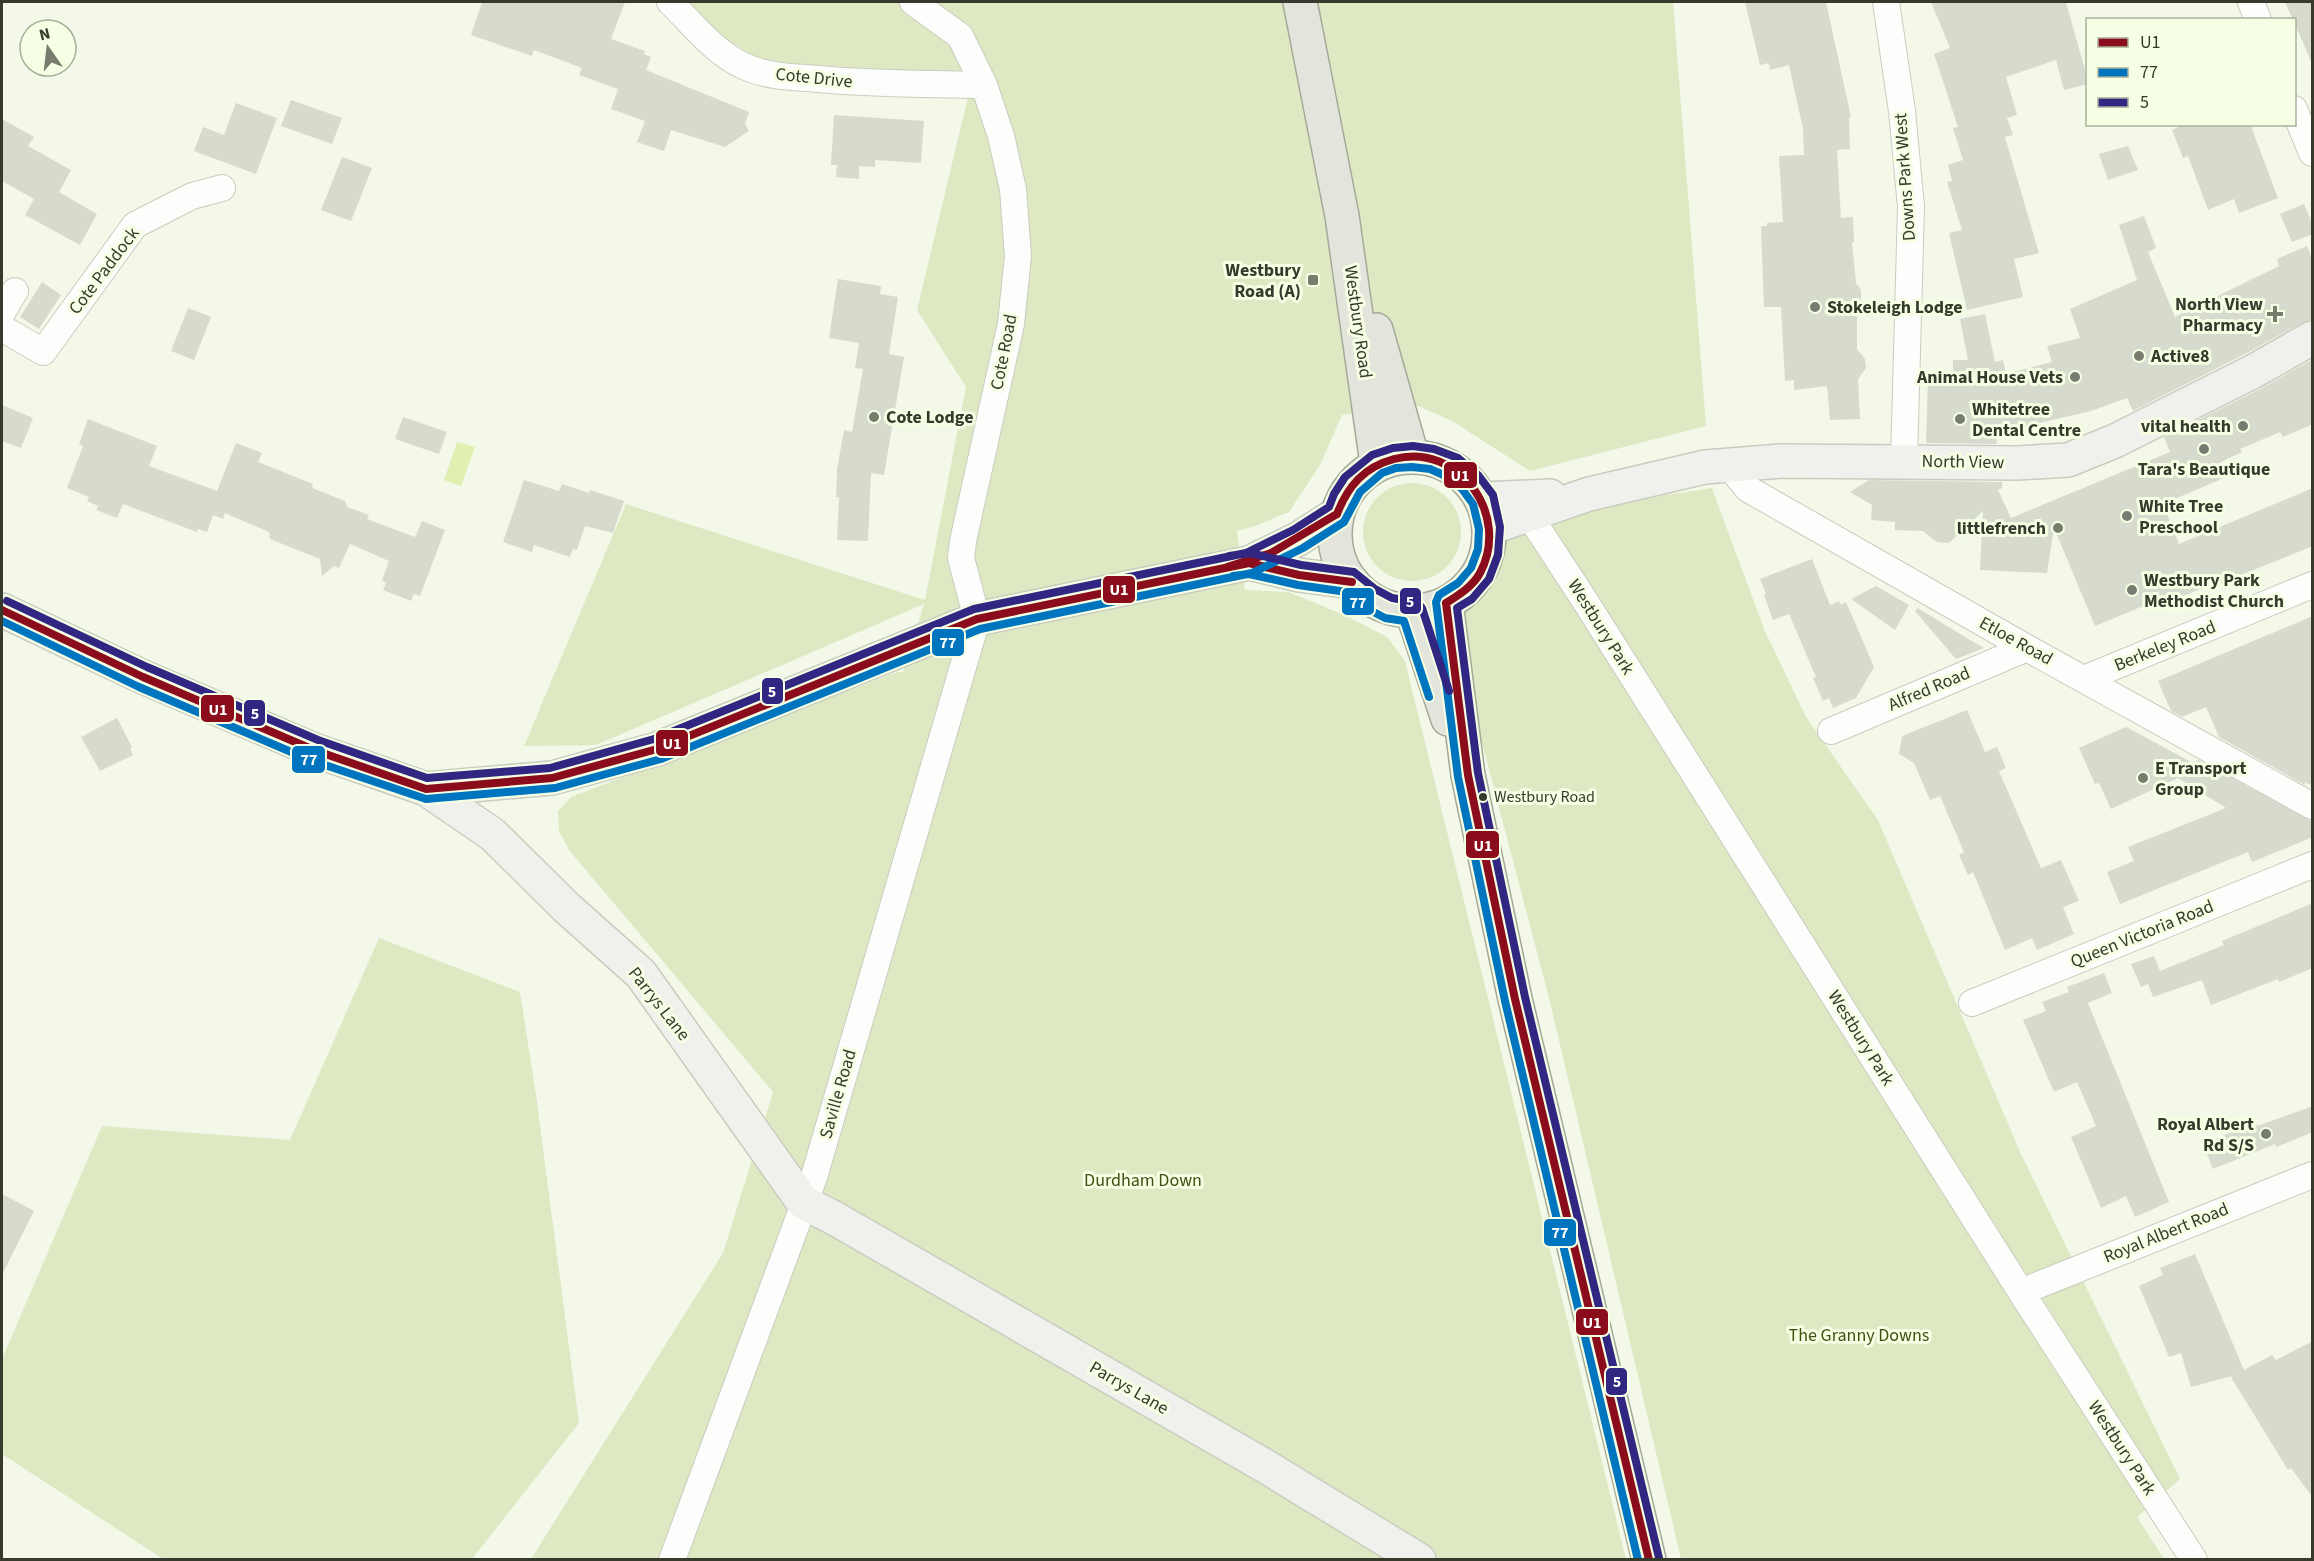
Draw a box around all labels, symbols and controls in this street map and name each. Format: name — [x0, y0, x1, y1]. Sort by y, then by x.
north arrow — [18, 18, 78, 78]
legend — [2086, 18, 2296, 126]
text: N — [37, 22, 52, 46]
text: U1 — [2140, 30, 2161, 55]
text: 77 — [2140, 60, 2158, 85]
street label: Cote Drive — [774, 62, 854, 94]
text: 5 — [2140, 90, 2149, 115]
street label: Downs Park West — [1888, 112, 1922, 242]
street label: Cote Paddock — [63, 222, 145, 320]
place label: Westbury Road (A) — [1225, 258, 1302, 304]
street label: Westbury Road — [1338, 264, 1378, 380]
marker: Westbury Road (A) — [1306, 273, 1320, 287]
place label: North View Pharmacy — [2175, 292, 2264, 338]
place label: Stokeleigh Lodge — [1827, 295, 1963, 320]
marker: Stokeleigh Lodge — [1808, 300, 1822, 314]
marker: North View Pharmacy — [2268, 307, 2282, 321]
street label: Cote Road — [984, 312, 1024, 392]
place label: Active8 — [2150, 344, 2210, 369]
marker: Active8 — [2132, 349, 2146, 363]
place label: Animal House Vets — [1916, 365, 2063, 390]
marker: Animal House Vets — [2068, 370, 2082, 384]
place label: Whitetree Dental Centre — [1972, 397, 2081, 443]
place label: Cote Lodge — [886, 405, 973, 430]
marker: Cote Lodge — [867, 410, 881, 424]
marker: Whitetree Dental Centre — [1953, 412, 1967, 426]
place label: vital health — [2141, 414, 2231, 439]
marker: vital health — [2236, 419, 2250, 433]
marker: Tara's Beautique — [2197, 442, 2211, 456]
street label: North View — [1921, 449, 2005, 475]
place label: Tara's Beautique — [2138, 457, 2270, 482]
line badge: U1 — [1443, 461, 1478, 489]
text: U1 — [1450, 465, 1470, 487]
place label: White Tree Preschool — [2139, 494, 2223, 540]
marker: White Tree Preschool — [2120, 509, 2134, 523]
place label: littlefrench — [1957, 516, 2046, 541]
marker: littlefrench — [2051, 521, 2065, 535]
place label: Westbury Park Methodist Church — [2144, 568, 2284, 614]
street label: Westbury Park — [1562, 574, 1640, 680]
line badge: U1 — [1102, 575, 1136, 604]
text: U1 — [1109, 579, 1129, 601]
marker: Westbury Park Methodist Church — [2125, 583, 2139, 597]
line badge: 77 — [1341, 587, 1375, 616]
line badge: 5 — [1399, 587, 1422, 615]
text: 5 — [1406, 591, 1414, 613]
text: 77 — [1350, 592, 1366, 614]
street label: Etloe Road — [1975, 611, 2057, 671]
street label: Berkeley Road — [2110, 614, 2220, 678]
line badge: 77 — [931, 628, 965, 657]
text: 77 — [940, 632, 956, 654]
street label: Alfred Road — [1884, 661, 1974, 717]
line badge: 5 — [761, 677, 784, 705]
text: 5 — [768, 681, 776, 703]
line badge: U1 — [200, 694, 235, 723]
text: U1 — [208, 699, 228, 721]
line badge: 5 — [243, 699, 266, 727]
text: 5 — [251, 703, 259, 725]
line badge: U1 — [655, 729, 689, 757]
text: U1 — [662, 733, 682, 755]
line badge: 77 — [291, 745, 326, 774]
text: 77 — [301, 749, 317, 771]
place label: E Transport Group — [2155, 756, 2247, 802]
marker: E Transport Group — [2136, 771, 2150, 785]
place label: Westbury Road — [1494, 786, 1595, 808]
marker: Westbury Road — [1477, 791, 1489, 803]
line badge: U1 — [1465, 830, 1500, 859]
text: U1 — [1473, 835, 1493, 857]
street label: Queen Victoria Road — [2067, 894, 2217, 974]
street label: Parrys Lane — [622, 962, 696, 1046]
street label: Westbury Park — [1822, 985, 1900, 1091]
street label: Saville Road — [813, 1046, 863, 1142]
place label: Royal Albert Rd S/S — [2157, 1112, 2254, 1158]
marker: Royal Albert Rd S/S — [2259, 1127, 2273, 1141]
park label: Durdham Down — [1084, 1168, 1202, 1193]
street label: Royal Albert Road — [2100, 1197, 2232, 1269]
line badge: 77 — [1543, 1218, 1577, 1247]
text: 77 — [1552, 1222, 1568, 1244]
line badge: U1 — [1575, 1308, 1609, 1336]
text: U1 — [1582, 1312, 1602, 1334]
park label: The Granny Downs — [1789, 1323, 1929, 1348]
street label: Parrys Lane — [1085, 1355, 1173, 1421]
line badge: 5 — [1605, 1367, 1628, 1396]
text: 5 — [1613, 1371, 1621, 1393]
street label: Westbury Park — [2082, 1396, 2162, 1500]

